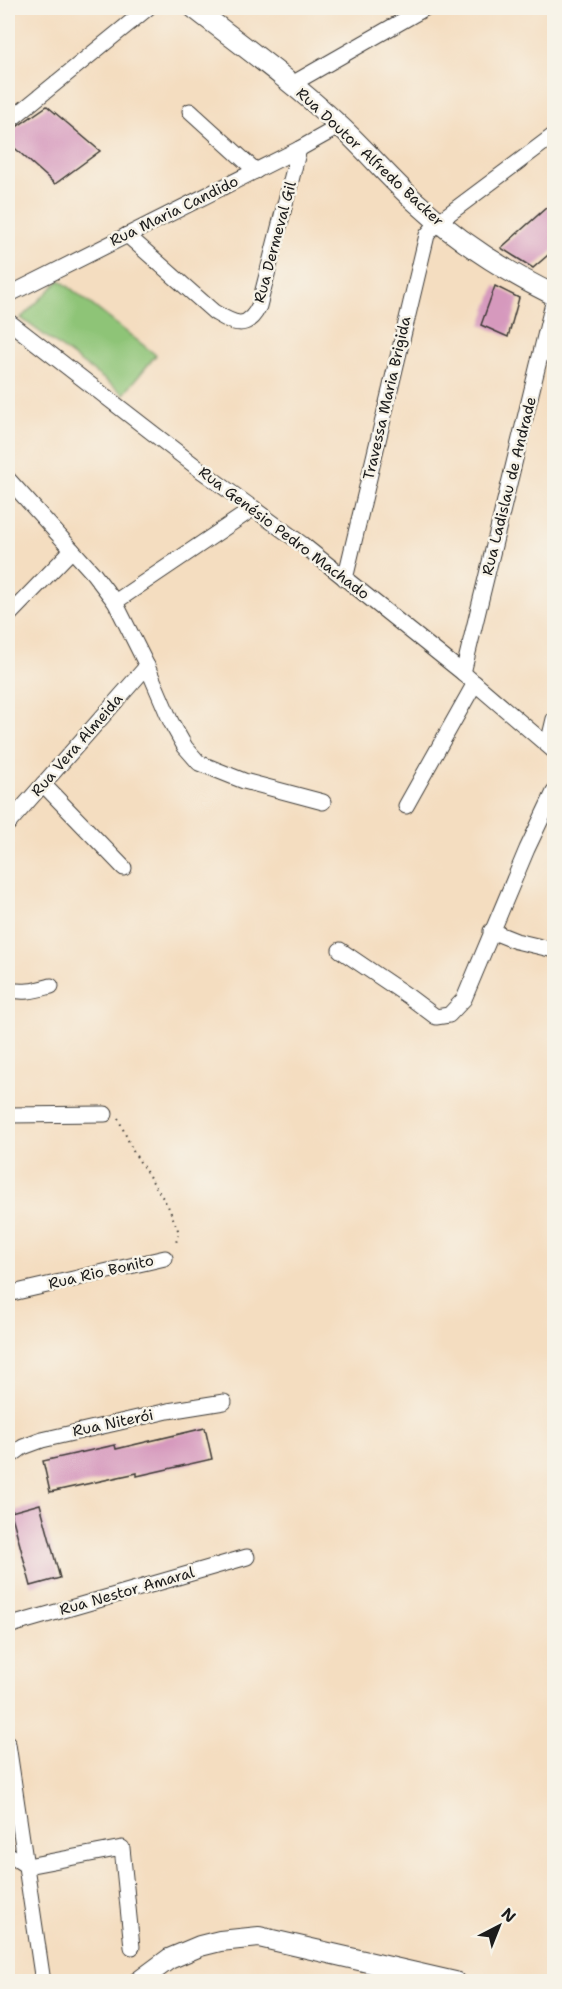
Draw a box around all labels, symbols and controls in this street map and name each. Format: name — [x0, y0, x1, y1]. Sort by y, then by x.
street label: Rua Doutor Alfredo Backer — [292, 83, 448, 231]
street label: Rua Maria Candido — [106, 171, 242, 251]
street label: Rua Dermeval Gil — [249, 178, 301, 305]
street label: Travessa Maria Brigida — [358, 314, 416, 482]
street label: Rua Ladislau de Andrade — [477, 395, 541, 577]
street label: Rua Genésio Pedro Machado — [194, 462, 374, 604]
street label: Rua Vera Almeida — [27, 689, 128, 801]
street label: Rua Rio Bonito — [46, 1250, 156, 1294]
street label: Rua Niterói — [71, 1405, 155, 1441]
street label: Rua Nestor Amaral — [57, 1562, 197, 1620]
north arrow — [469, 1896, 529, 1956]
text: N — [497, 1903, 520, 1927]

